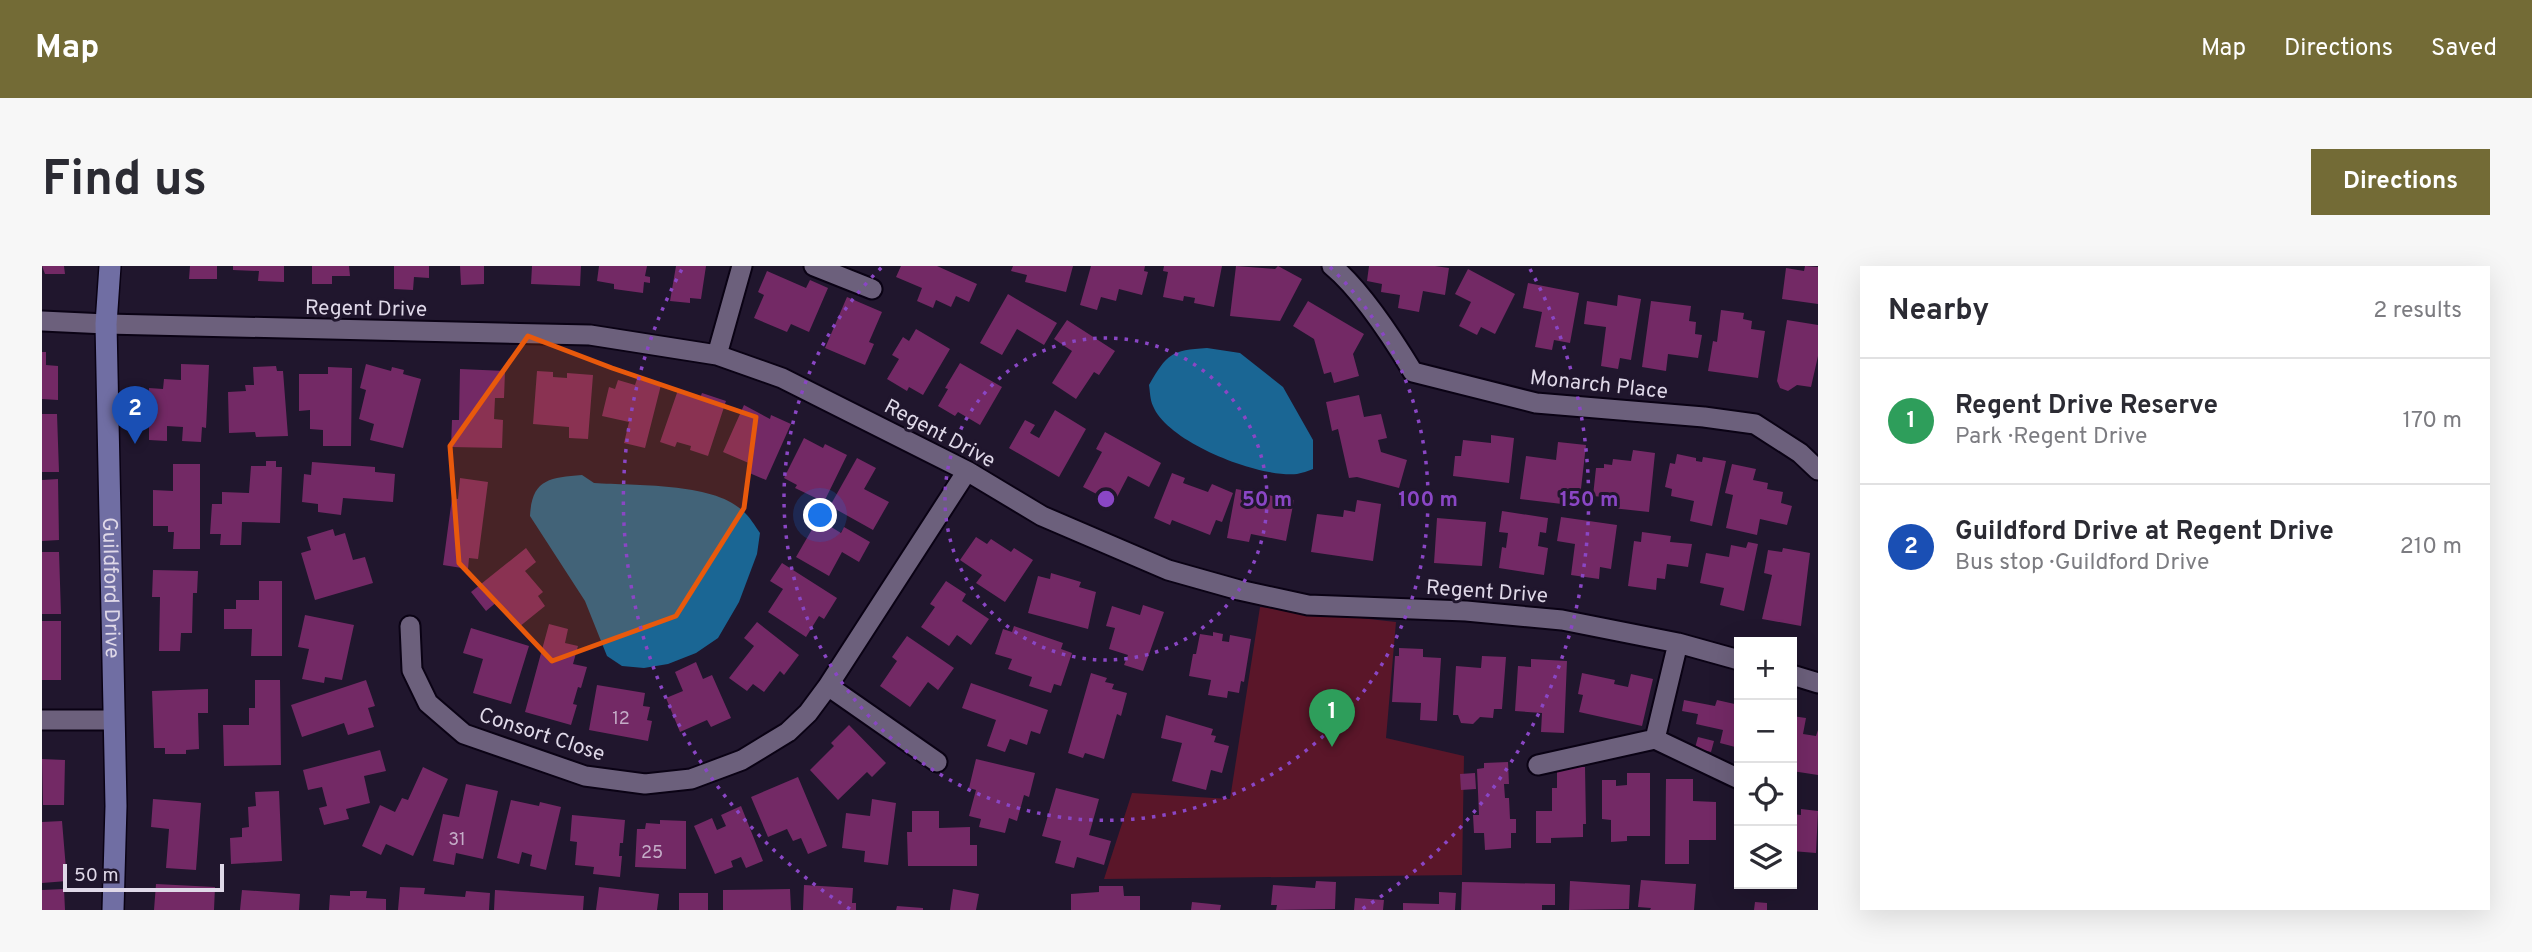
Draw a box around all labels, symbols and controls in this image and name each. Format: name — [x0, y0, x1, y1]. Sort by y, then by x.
text: Map — [35, 28, 99, 70]
text: Map — [2201, 34, 2246, 64]
text: Directions — [2284, 34, 2393, 64]
text: Saved — [2431, 34, 2497, 64]
button: Directions — [2311, 149, 2490, 215]
text: Find us — [42, 151, 207, 213]
text: Nearby — [1888, 293, 1989, 330]
street label: Regent Drive — [305, 295, 427, 324]
text: 2 results — [2373, 297, 2462, 326]
street label: Monarch Place — [1528, 365, 1669, 406]
pin: 2 — [112, 386, 158, 444]
text: Regent Drive Reserve — [1955, 390, 2218, 423]
street label: Regent Drive — [879, 394, 1000, 475]
text: 1 — [1906, 407, 1916, 436]
text: 170 m — [2403, 407, 2462, 436]
text: Park · Regent Drive — [1955, 423, 2147, 452]
centre of rings — [1094, 487, 1118, 511]
text: 50 m — [1242, 487, 1292, 514]
text: 100 m — [1398, 487, 1458, 514]
text: 150 m — [1560, 487, 1618, 514]
your location — [803, 498, 837, 532]
text: Guildford Drive at Regent Drive — [1955, 516, 2334, 549]
street label: Guildford Drive — [95, 517, 125, 659]
text: 2 — [1904, 533, 1918, 562]
text: 210 m — [2400, 533, 2462, 562]
text: Bus stop · Guildford Drive — [1955, 549, 2209, 578]
street label: Regent Drive — [1425, 575, 1549, 610]
map controls — [1734, 637, 1797, 889]
button: + — [1734, 637, 1797, 700]
pin: 1 — [1309, 689, 1355, 747]
button: − — [1734, 700, 1797, 763]
street label: Consort Close — [475, 702, 608, 769]
house number: 12 — [612, 708, 630, 731]
button: locate — [1734, 763, 1797, 826]
button: layers — [1734, 826, 1797, 889]
house number: 31 — [448, 829, 466, 852]
house number: 25 — [641, 842, 663, 865]
scale bar — [63, 861, 224, 893]
text: 50 m — [74, 864, 119, 888]

